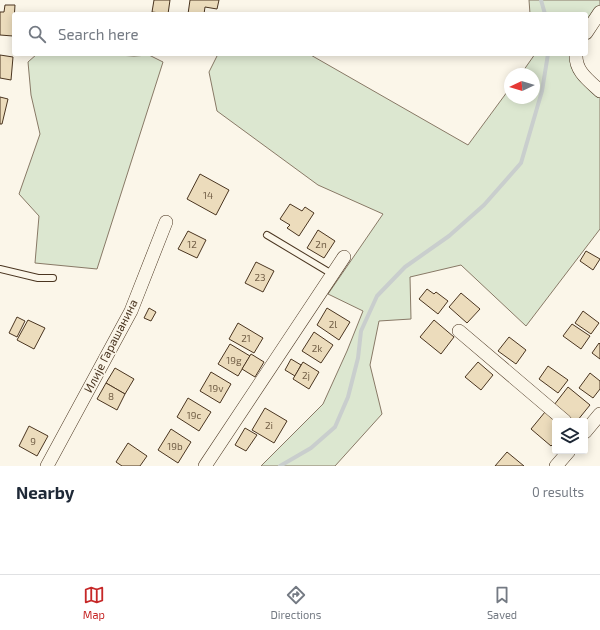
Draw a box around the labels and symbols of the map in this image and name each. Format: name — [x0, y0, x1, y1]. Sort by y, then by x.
north arrow — [504, 68, 540, 104]
house number: 14 — [203, 189, 213, 201]
house number: 12 — [187, 238, 197, 250]
house number: 2n — [315, 238, 327, 250]
house number: 23 — [254, 271, 266, 283]
street label: Илије Гарашанина — [80, 296, 141, 395]
house number: 2l — [329, 318, 337, 330]
house number: 21 — [241, 332, 251, 344]
house number: 2k — [312, 342, 322, 354]
house number: 19g — [226, 354, 242, 366]
house number: 2j — [302, 369, 310, 381]
house number: 19v — [209, 382, 224, 394]
house number: 8 — [108, 390, 114, 402]
house number: 19c — [187, 409, 201, 421]
house number: 2i — [265, 419, 273, 431]
house number: 9 — [30, 435, 36, 447]
house number: 19b — [167, 440, 183, 452]

